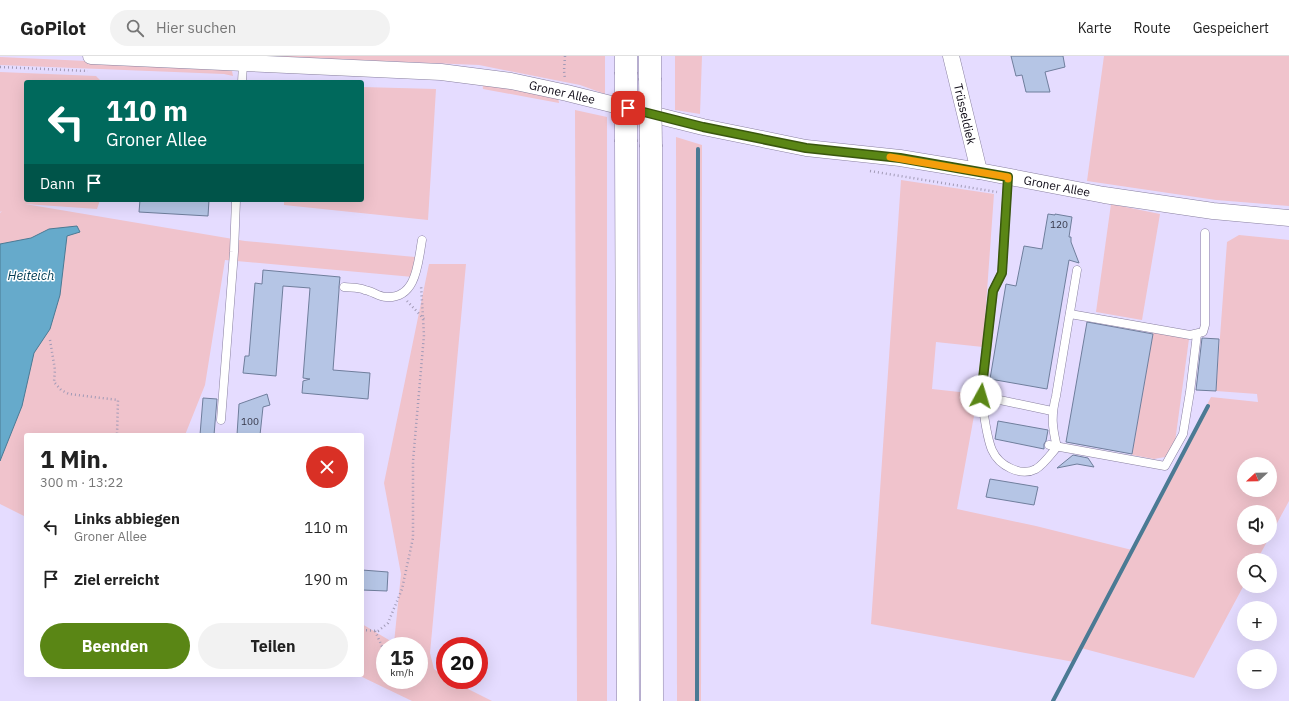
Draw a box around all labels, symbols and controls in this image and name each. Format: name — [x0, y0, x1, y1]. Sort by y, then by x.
search box — [110, 10, 390, 46]
text: GoPilot — [20, 16, 86, 40]
icon: search — [124, 17, 146, 39]
text: Hier suchen — [156, 18, 236, 37]
text: Karte — [1078, 19, 1112, 37]
text: Route — [1134, 19, 1171, 37]
text: Gespeichert — [1193, 19, 1269, 37]
street label: Groner Allee — [527, 77, 597, 107]
street label: Trüsseldiek — [951, 82, 979, 146]
pin — [611, 91, 645, 125]
text: 110 m — [106, 92, 188, 129]
icon: left — [40, 96, 92, 148]
icon: arrive — [617, 97, 639, 119]
text: Groner Allee — [106, 128, 207, 151]
icon: arrive — [83, 172, 105, 194]
street label: Groner Allee — [1022, 172, 1092, 200]
text: Dann — [40, 174, 75, 193]
house number: 120 — [1050, 218, 1068, 231]
water label: Heiteich — [8, 267, 54, 284]
position arrow — [960, 375, 1002, 417]
house number: 100 — [241, 415, 259, 428]
text: 1 Min. — [40, 443, 108, 475]
button: close — [306, 446, 348, 488]
north arrow — [1237, 457, 1277, 497]
map controls — [1237, 457, 1277, 689]
text: 300 m · 13:22 — [40, 474, 123, 491]
button: sound — [1237, 505, 1277, 545]
text: Links abbiegen — [74, 509, 180, 528]
icon: left — [40, 516, 62, 538]
text: 110 m — [304, 518, 348, 537]
text: Groner Allee — [74, 528, 147, 545]
button: search — [1237, 553, 1277, 593]
icon: arrive — [40, 568, 62, 590]
text: Ziel erreicht — [74, 570, 160, 589]
text: 190 m — [304, 570, 348, 589]
button: + — [1237, 601, 1277, 641]
button: Beenden — [40, 623, 190, 669]
button: Teilen — [198, 623, 348, 669]
speed limit sign: 20 — [436, 637, 488, 689]
text: 15 — [390, 644, 414, 671]
button: − — [1237, 649, 1277, 689]
text: km/h — [390, 666, 414, 679]

